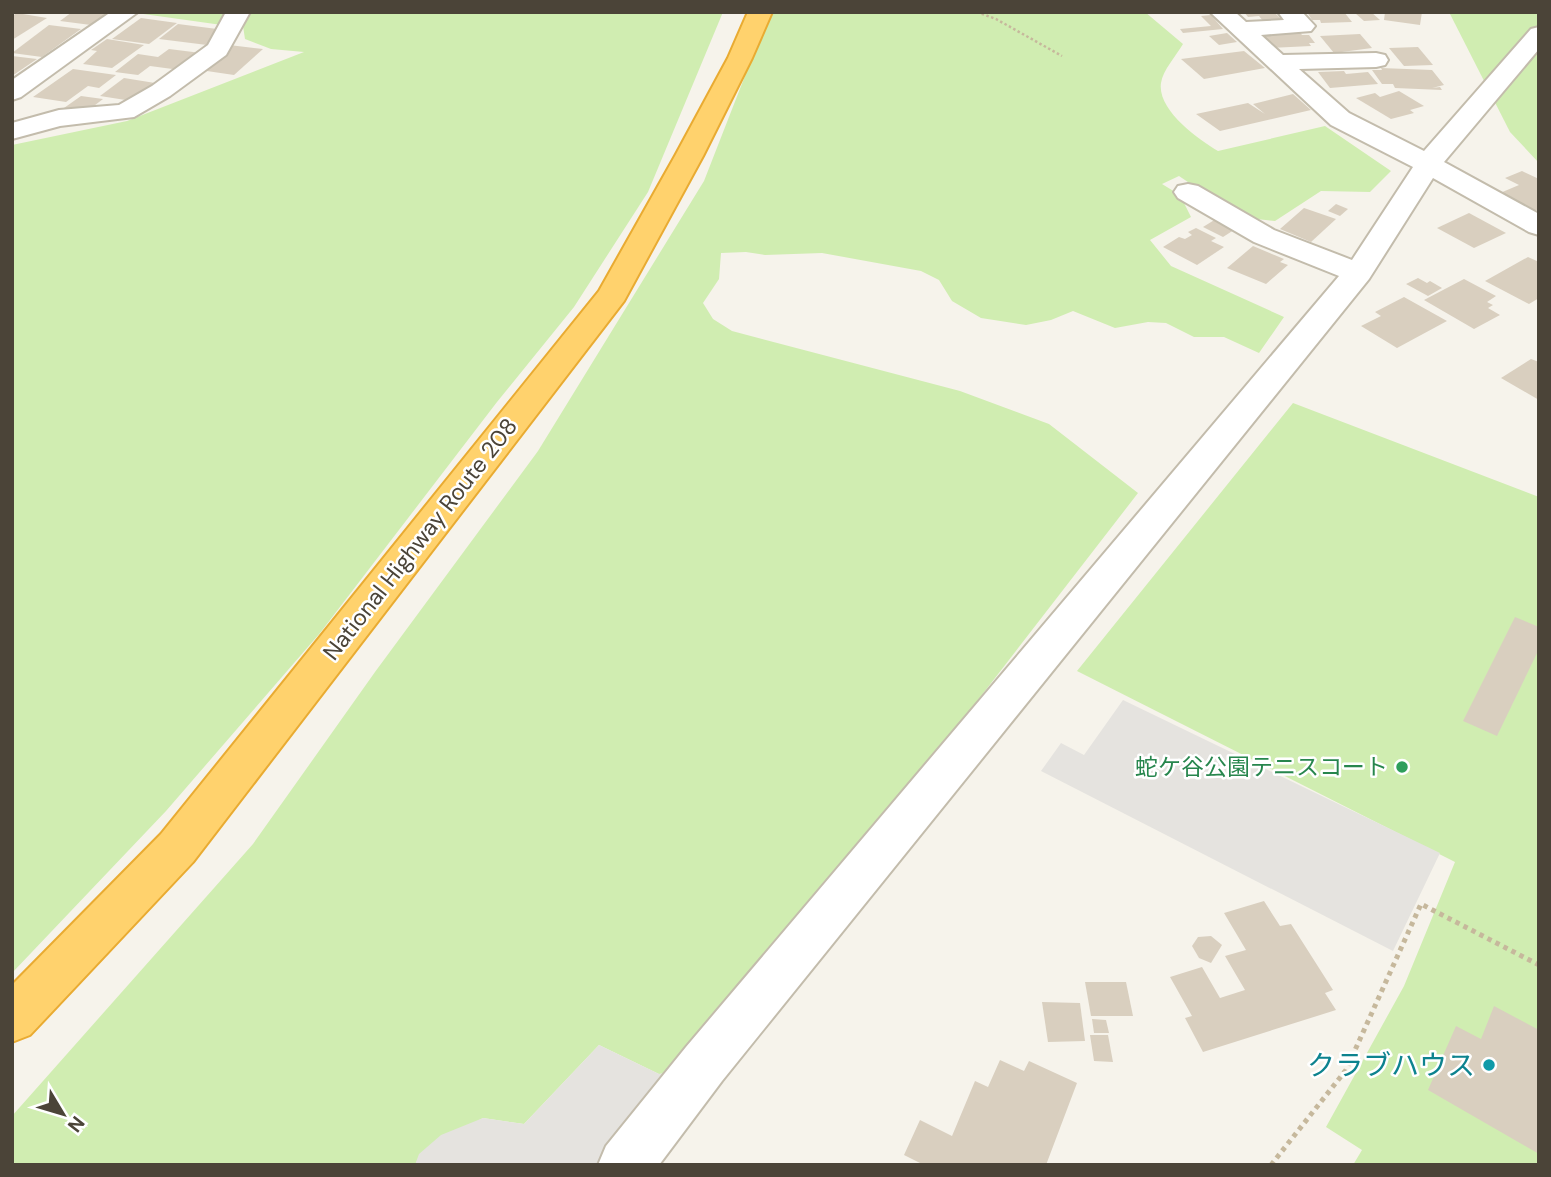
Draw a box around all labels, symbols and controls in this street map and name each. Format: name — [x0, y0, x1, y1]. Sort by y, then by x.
street label: National Highway Route 208 — [316, 412, 524, 666]
place label: 蛇ケ谷公園テニスコート — [1135, 752, 1388, 782]
marker: 蛇ケ谷公園テニスコート — [1394, 759, 1410, 775]
place label: クラブハウス — [1307, 1047, 1475, 1084]
marker: クラブハウス — [1481, 1057, 1497, 1073]
north arrow — [28, 1079, 98, 1149]
text: N — [62, 1111, 90, 1137]

